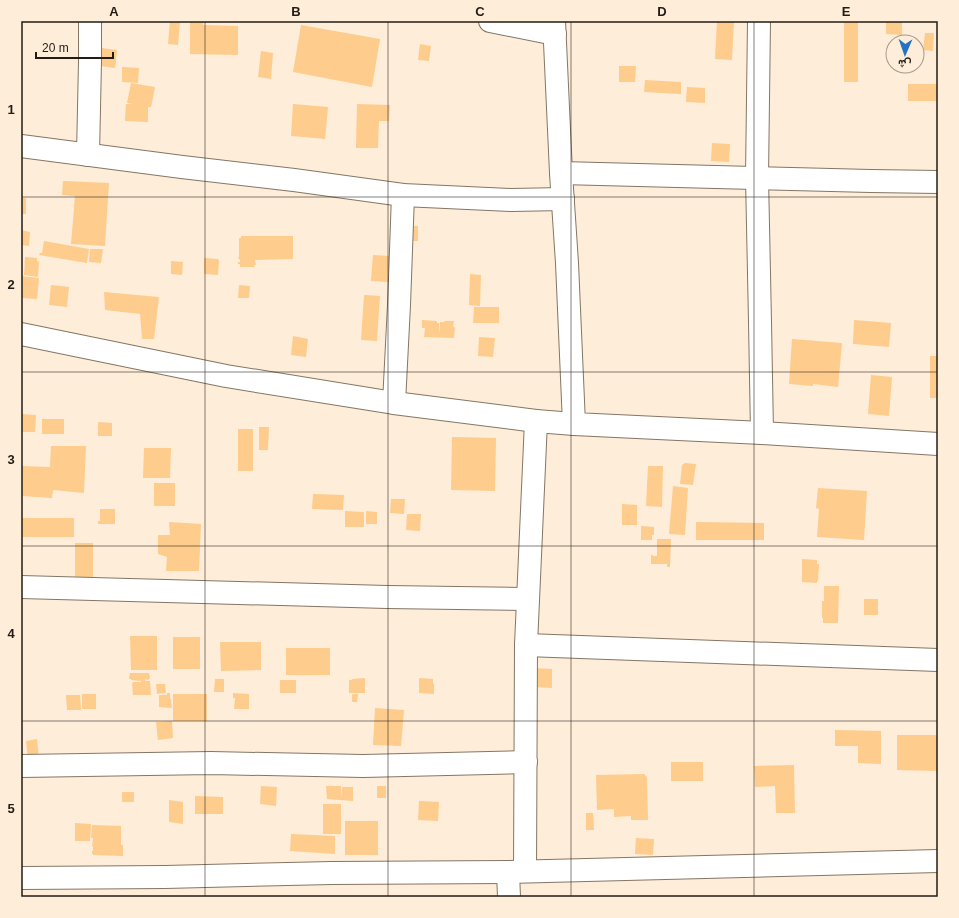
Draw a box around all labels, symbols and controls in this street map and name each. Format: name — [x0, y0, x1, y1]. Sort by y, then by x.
text: A — [109, 4, 119, 19]
text: B — [291, 4, 301, 19]
text: C — [475, 4, 485, 19]
text: D — [657, 4, 667, 19]
text: E — [842, 4, 851, 19]
scale bar — [36, 34, 113, 60]
north arrow — [885, 34, 925, 74]
text: 20 m — [42, 41, 69, 55]
text: ش — [898, 57, 912, 70]
text: 1 — [7, 102, 15, 117]
text: 2 — [7, 277, 15, 292]
text: 3 — [7, 452, 15, 467]
text: 4 — [7, 626, 15, 641]
text: 5 — [7, 801, 15, 816]

